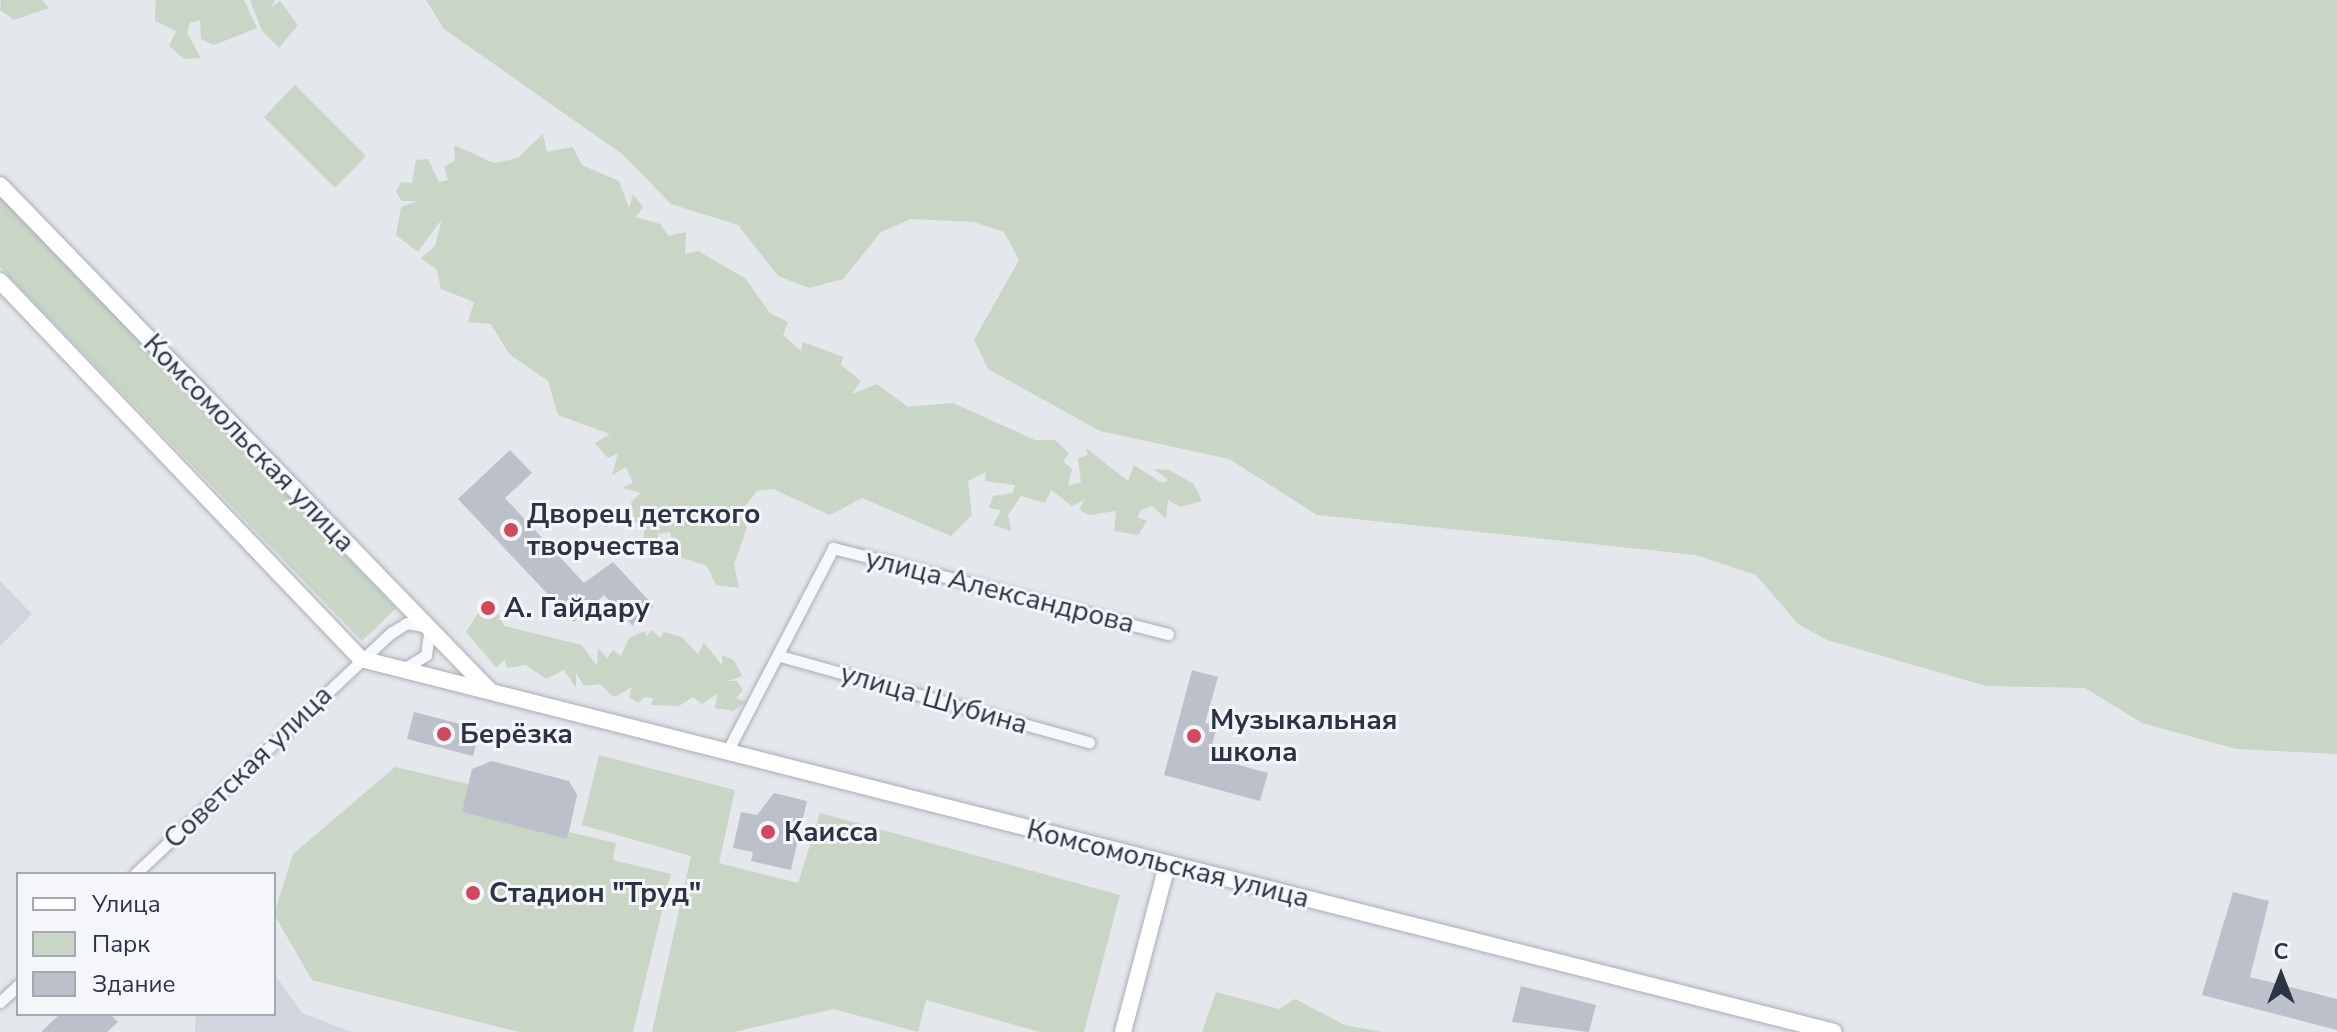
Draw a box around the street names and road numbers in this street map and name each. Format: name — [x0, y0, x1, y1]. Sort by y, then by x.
street label: Комсомольская улица — [136, 327, 362, 559]
street label: улица Александрова — [862, 541, 1138, 641]
street label: улица Шубина — [837, 656, 1031, 742]
street label: Советская улица — [157, 678, 339, 856]
street label: Комсомольская улица — [1023, 813, 1313, 915]

